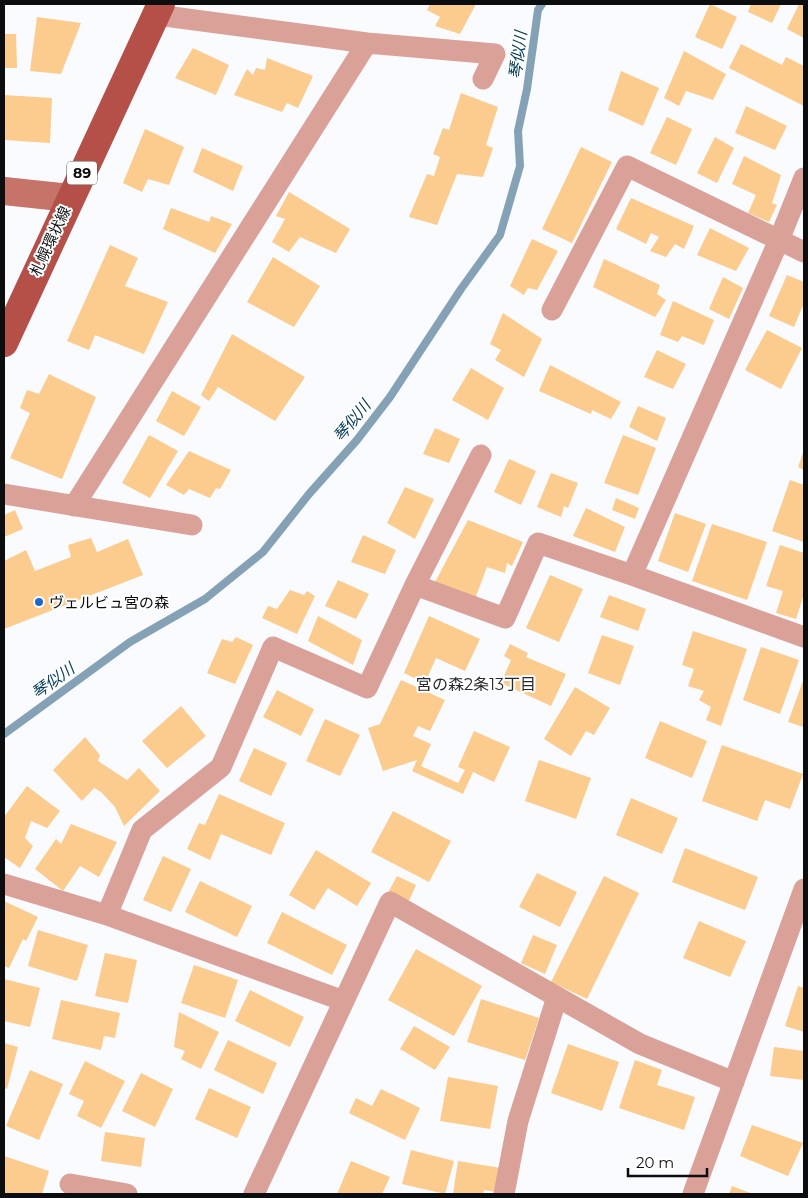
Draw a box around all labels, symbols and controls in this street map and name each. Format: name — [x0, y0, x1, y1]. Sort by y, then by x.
water label: 琴似川 — [506, 28, 531, 80]
road number: 89 — [67, 162, 97, 184]
street label: 札幌環状線 — [26, 203, 74, 279]
water label: 琴似川 — [330, 395, 376, 446]
place label: ヴェルビュ宮の森 — [49, 593, 169, 612]
marker: ヴェルビュ宮の森 — [33, 596, 45, 608]
water label: 琴似川 — [28, 658, 80, 703]
district label: 宮の森2条13丁目 — [416, 675, 536, 694]
scale bar — [628, 1146, 707, 1178]
text: 20 m — [636, 1153, 674, 1172]

